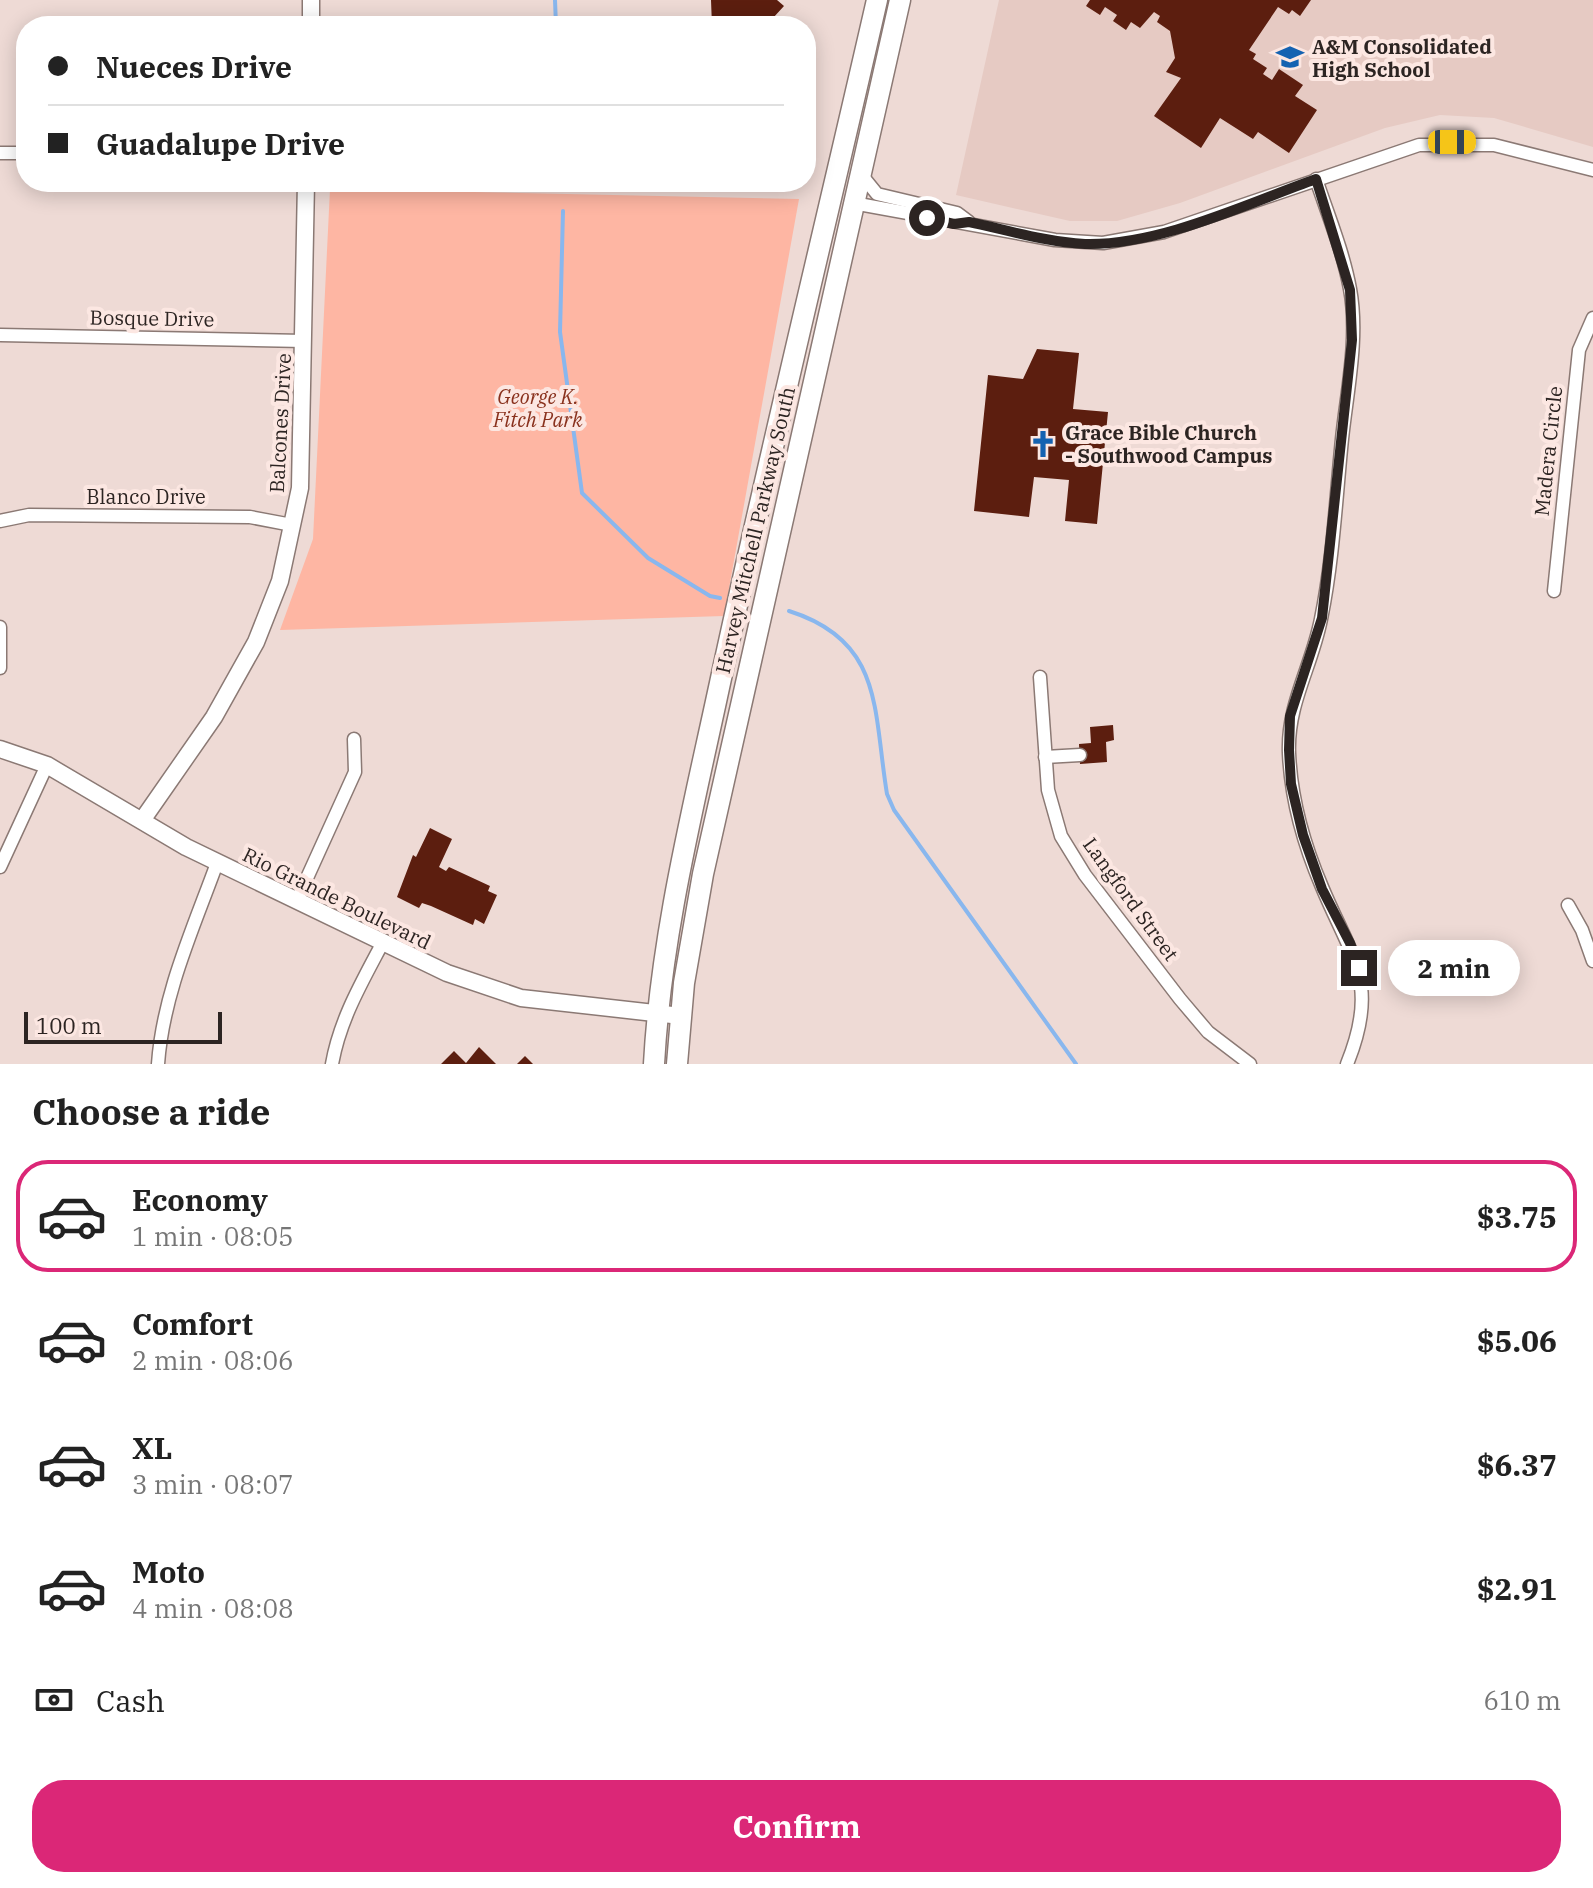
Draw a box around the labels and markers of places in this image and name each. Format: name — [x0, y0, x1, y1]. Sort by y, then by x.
place label: A&M Consolidated High School — [1312, 33, 1492, 83]
school or university icon: A&M Consolidated High School — [1275, 42, 1305, 72]
place label: Grace Bible Church - Southwood Campus — [1065, 419, 1273, 469]
church icon: Grace Bible Church - Southwood Campus — [1028, 429, 1058, 459]

